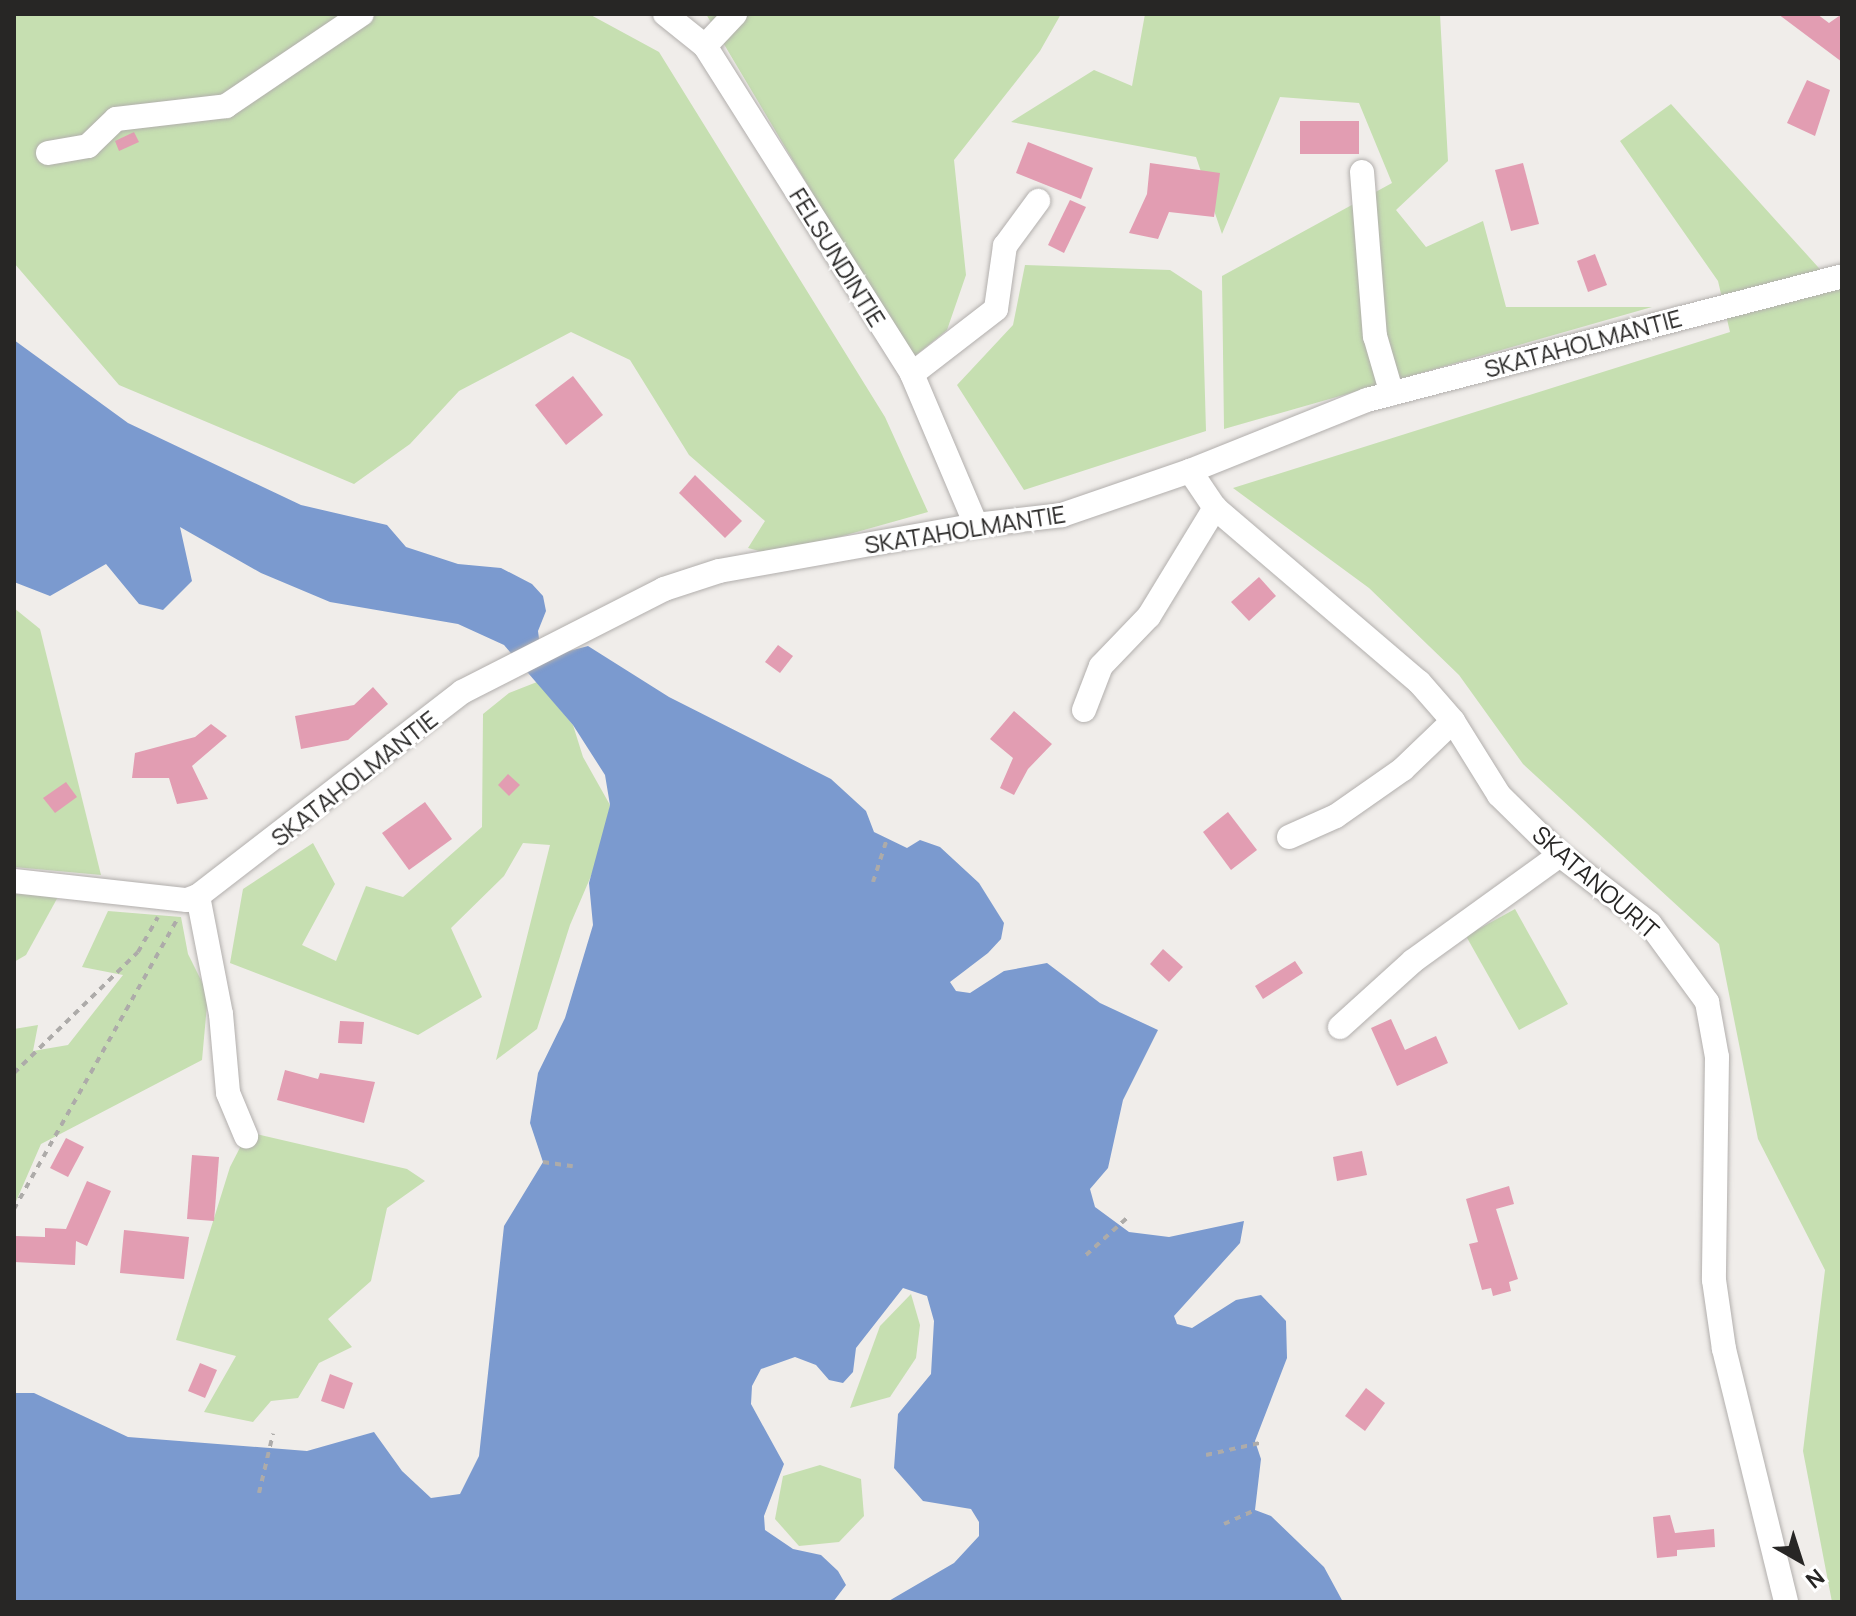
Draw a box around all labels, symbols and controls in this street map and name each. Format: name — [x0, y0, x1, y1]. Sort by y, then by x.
street label: FELSUNDINTIE — [784, 182, 892, 332]
street label: SKATAHOLMANTIE — [1481, 303, 1685, 383]
street label: SKATAHOLMANTIE — [862, 499, 1068, 559]
street label: SKATAHOLMANTIE — [265, 704, 443, 852]
street label: SKATANOURIT — [1527, 819, 1665, 945]
north arrow — [1760, 1520, 1840, 1600]
text: N — [1800, 1562, 1831, 1595]

